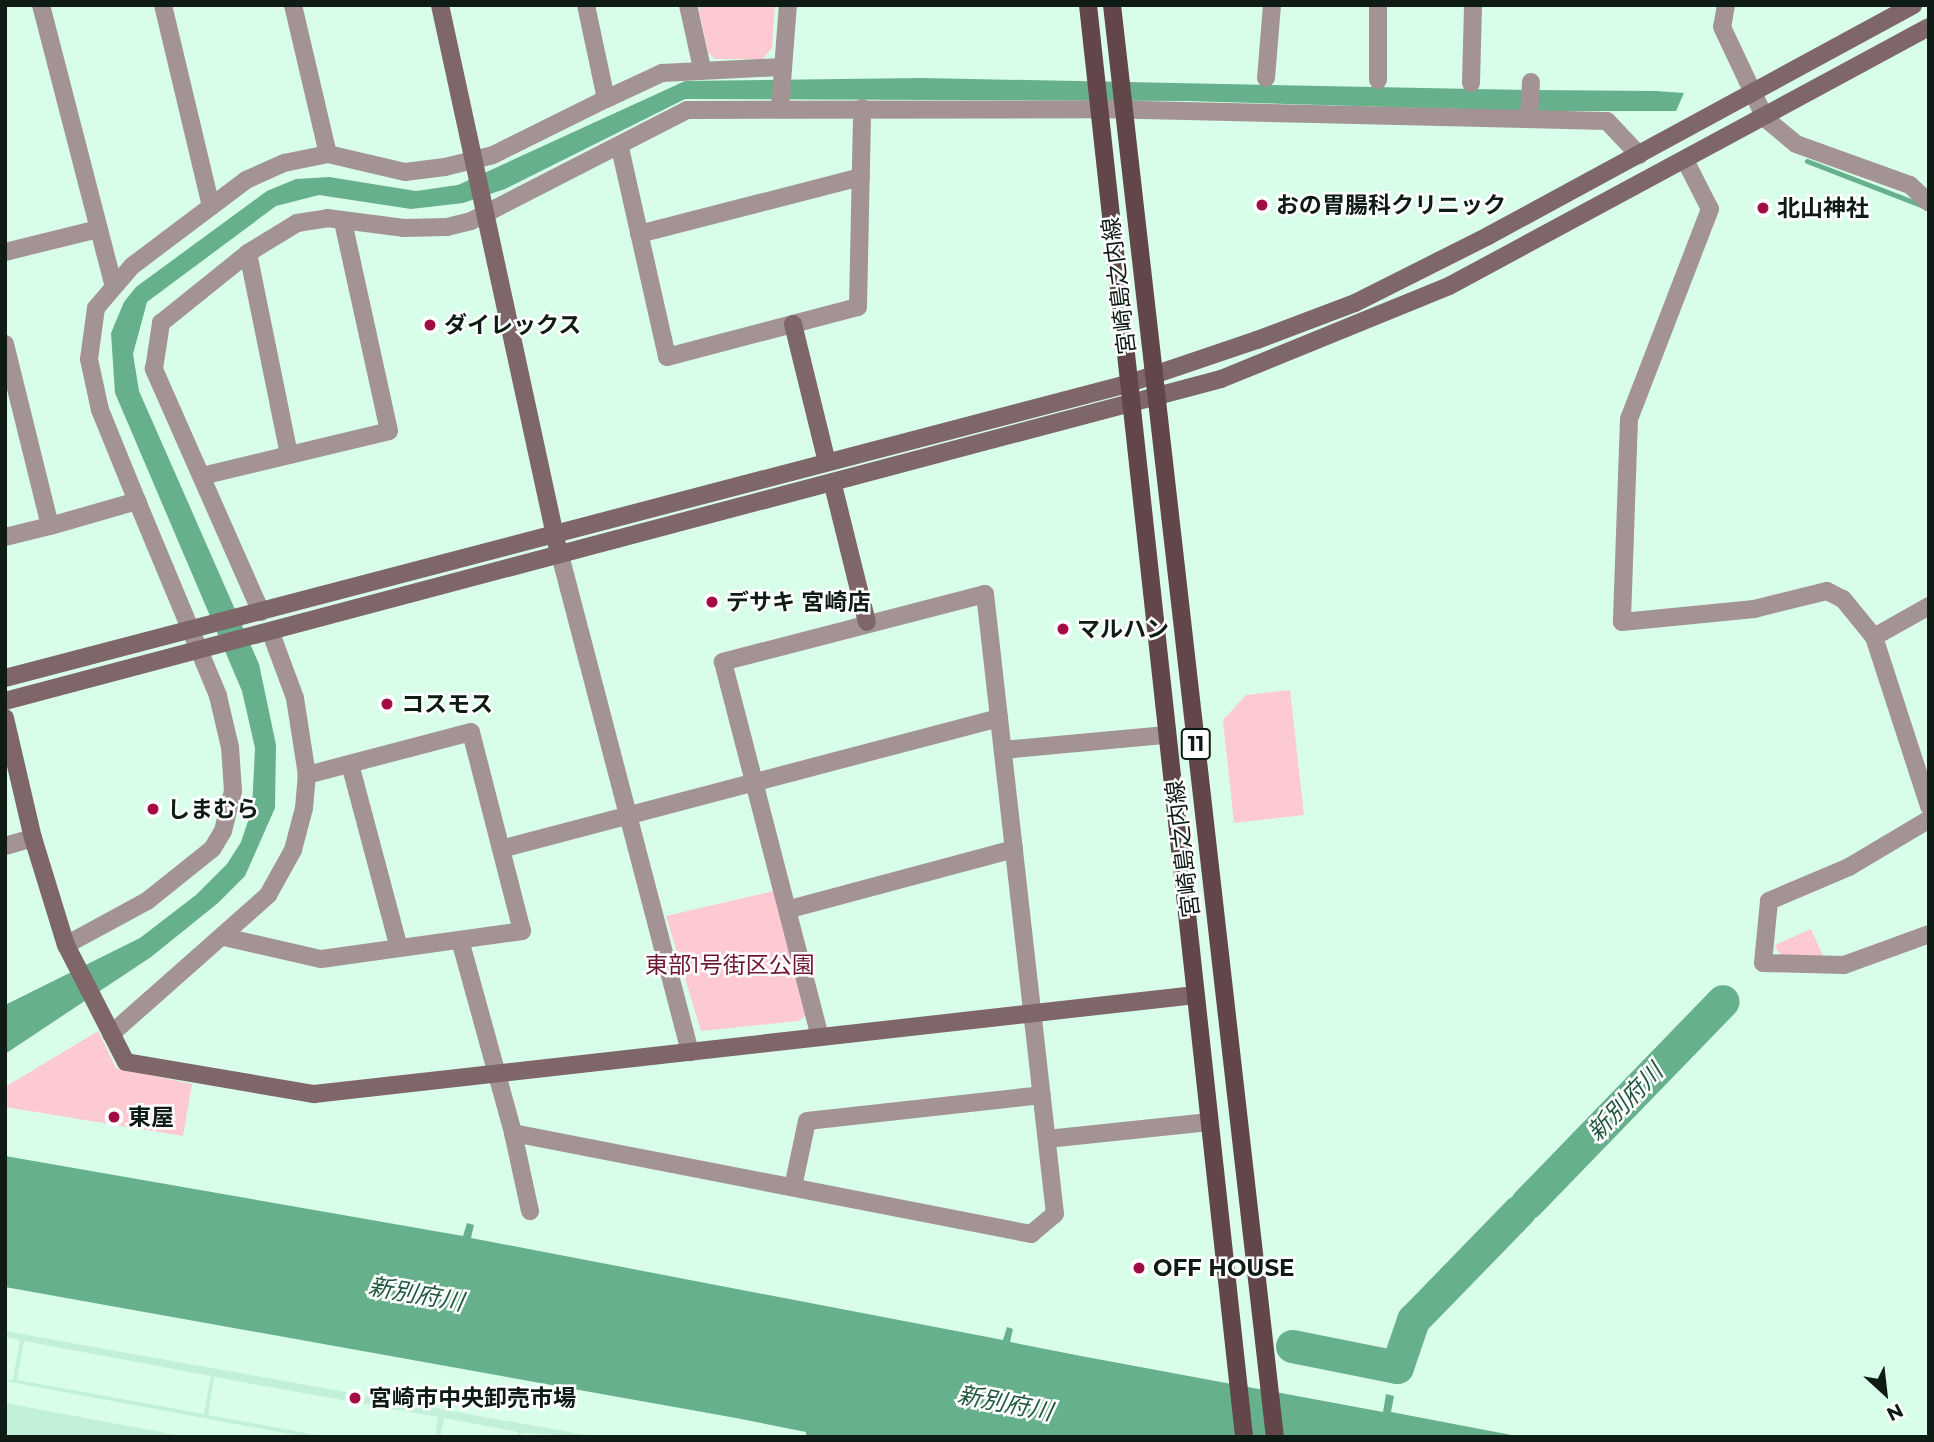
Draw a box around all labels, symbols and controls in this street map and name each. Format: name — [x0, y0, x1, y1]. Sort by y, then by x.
place label: おの胃腸科クリニック — [1276, 191, 1506, 219]
place label: 北山神社 — [1777, 194, 1869, 222]
marker: おの胃腸科クリニック — [1254, 197, 1270, 213]
marker: 北山神社 — [1755, 200, 1771, 216]
street label: 宮崎島之内線 — [1097, 216, 1141, 356]
place label: ダイレックス — [444, 311, 582, 339]
marker: ダイレックス — [422, 317, 438, 333]
place label: デサキ 宮崎店 — [726, 588, 871, 616]
marker: デサキ 宮崎店 — [704, 594, 720, 610]
place label: マルハン — [1077, 615, 1169, 643]
marker: マルハン — [1055, 621, 1071, 637]
place label: コスモス — [401, 690, 493, 718]
marker: コスモス — [379, 696, 395, 712]
road number: 11 — [1180, 726, 1212, 762]
street label: 宮崎島之内線 — [1161, 779, 1205, 919]
place label: しまむら — [167, 795, 259, 823]
marker: しまむら — [145, 801, 161, 817]
park label: 東部1号街区公園 — [645, 951, 815, 979]
water label: 新別府川 — [1581, 1057, 1669, 1147]
place label: 東屋 — [128, 1103, 174, 1131]
marker: 東屋 — [106, 1109, 122, 1125]
place label: OFF HOUSE — [1153, 1254, 1295, 1282]
marker: OFF HOUSE — [1131, 1260, 1147, 1276]
water label: 新別府川 — [366, 1271, 466, 1317]
north arrow — [1850, 1358, 1920, 1428]
water label: 新別府川 — [955, 1380, 1055, 1426]
place label: 宮崎市中央卸売市場 — [369, 1384, 576, 1412]
marker: 宮崎市中央卸売市場 — [347, 1390, 363, 1406]
text: N — [1883, 1398, 1907, 1426]

